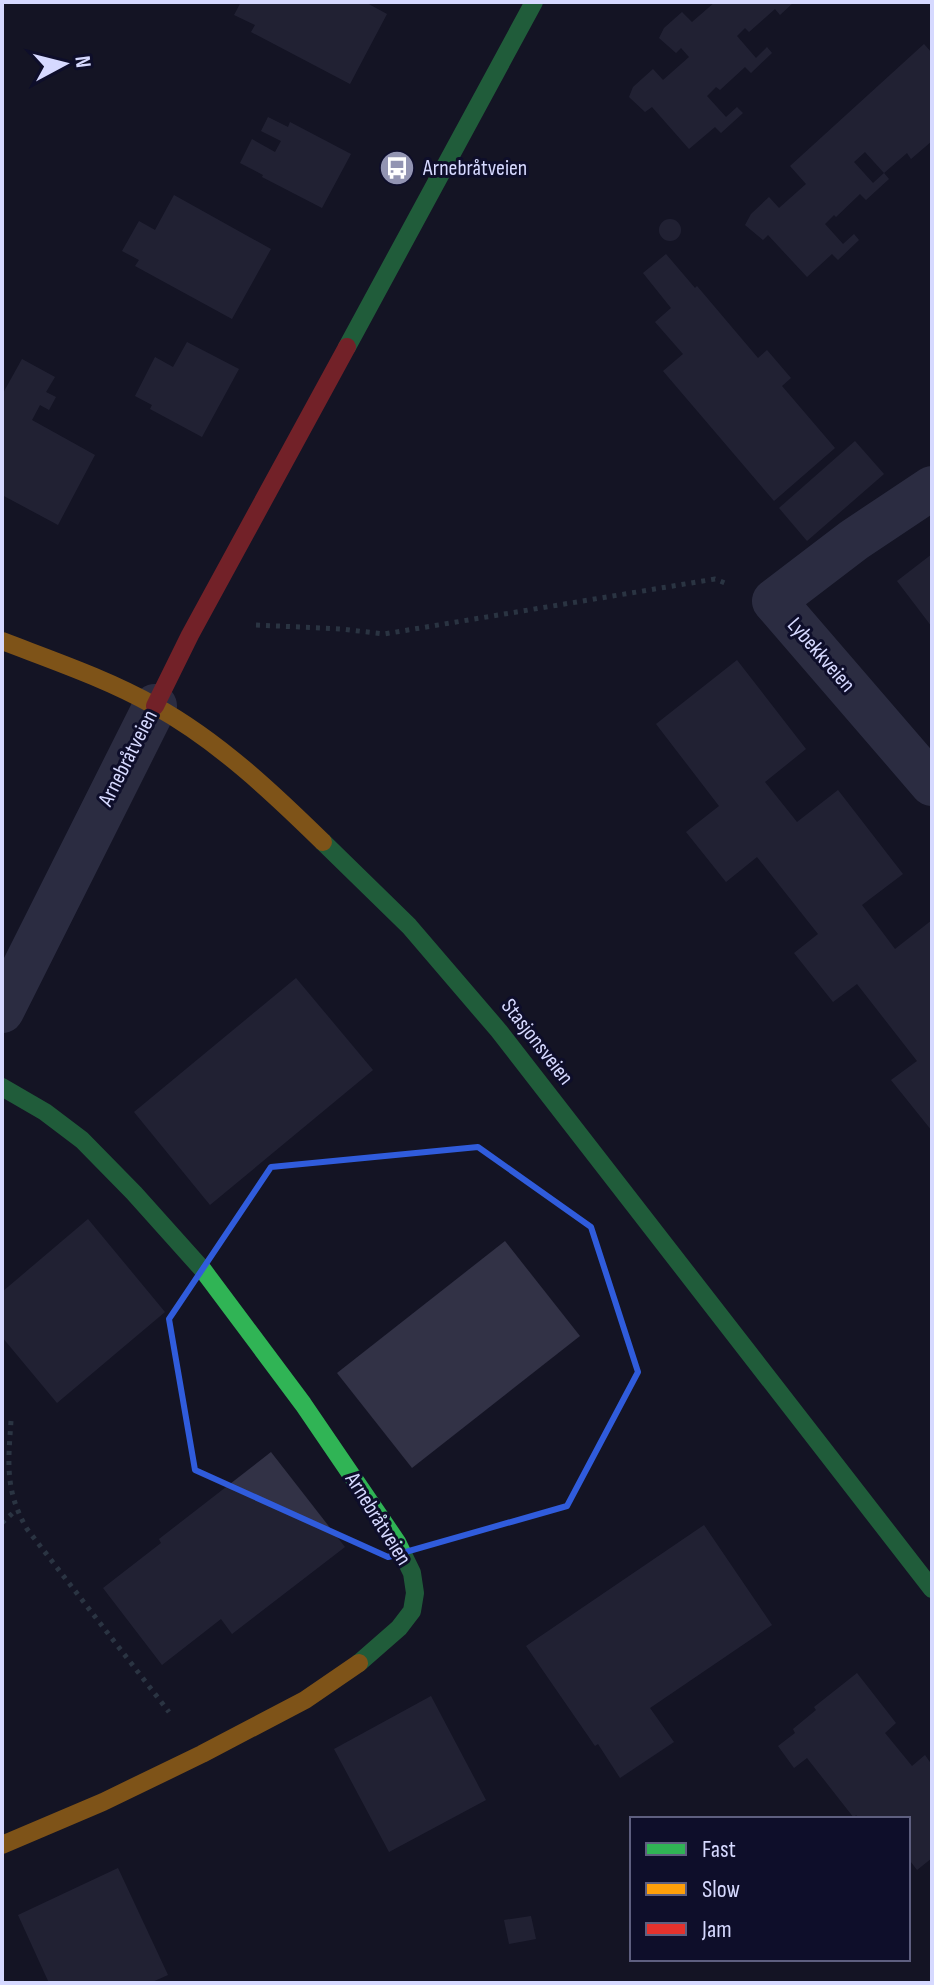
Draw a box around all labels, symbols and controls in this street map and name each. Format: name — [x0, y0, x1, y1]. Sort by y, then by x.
north arrow — [24, 24, 104, 104]
text: N — [68, 54, 96, 69]
bus stop icon: Arnebråtveien — [378, 149, 416, 187]
place label: Arnebråtveien — [422, 155, 527, 182]
street label: Lybekkveien — [781, 612, 861, 698]
street label: Arnebråtveien — [92, 705, 164, 811]
street label: Stasjonsveien — [495, 993, 579, 1091]
street label: Arnebråtveien — [338, 1467, 417, 1570]
legend — [630, 1817, 910, 1961]
text: Fast — [702, 1835, 736, 1864]
text: Slow — [702, 1875, 740, 1904]
text: Jam — [701, 1915, 732, 1944]

